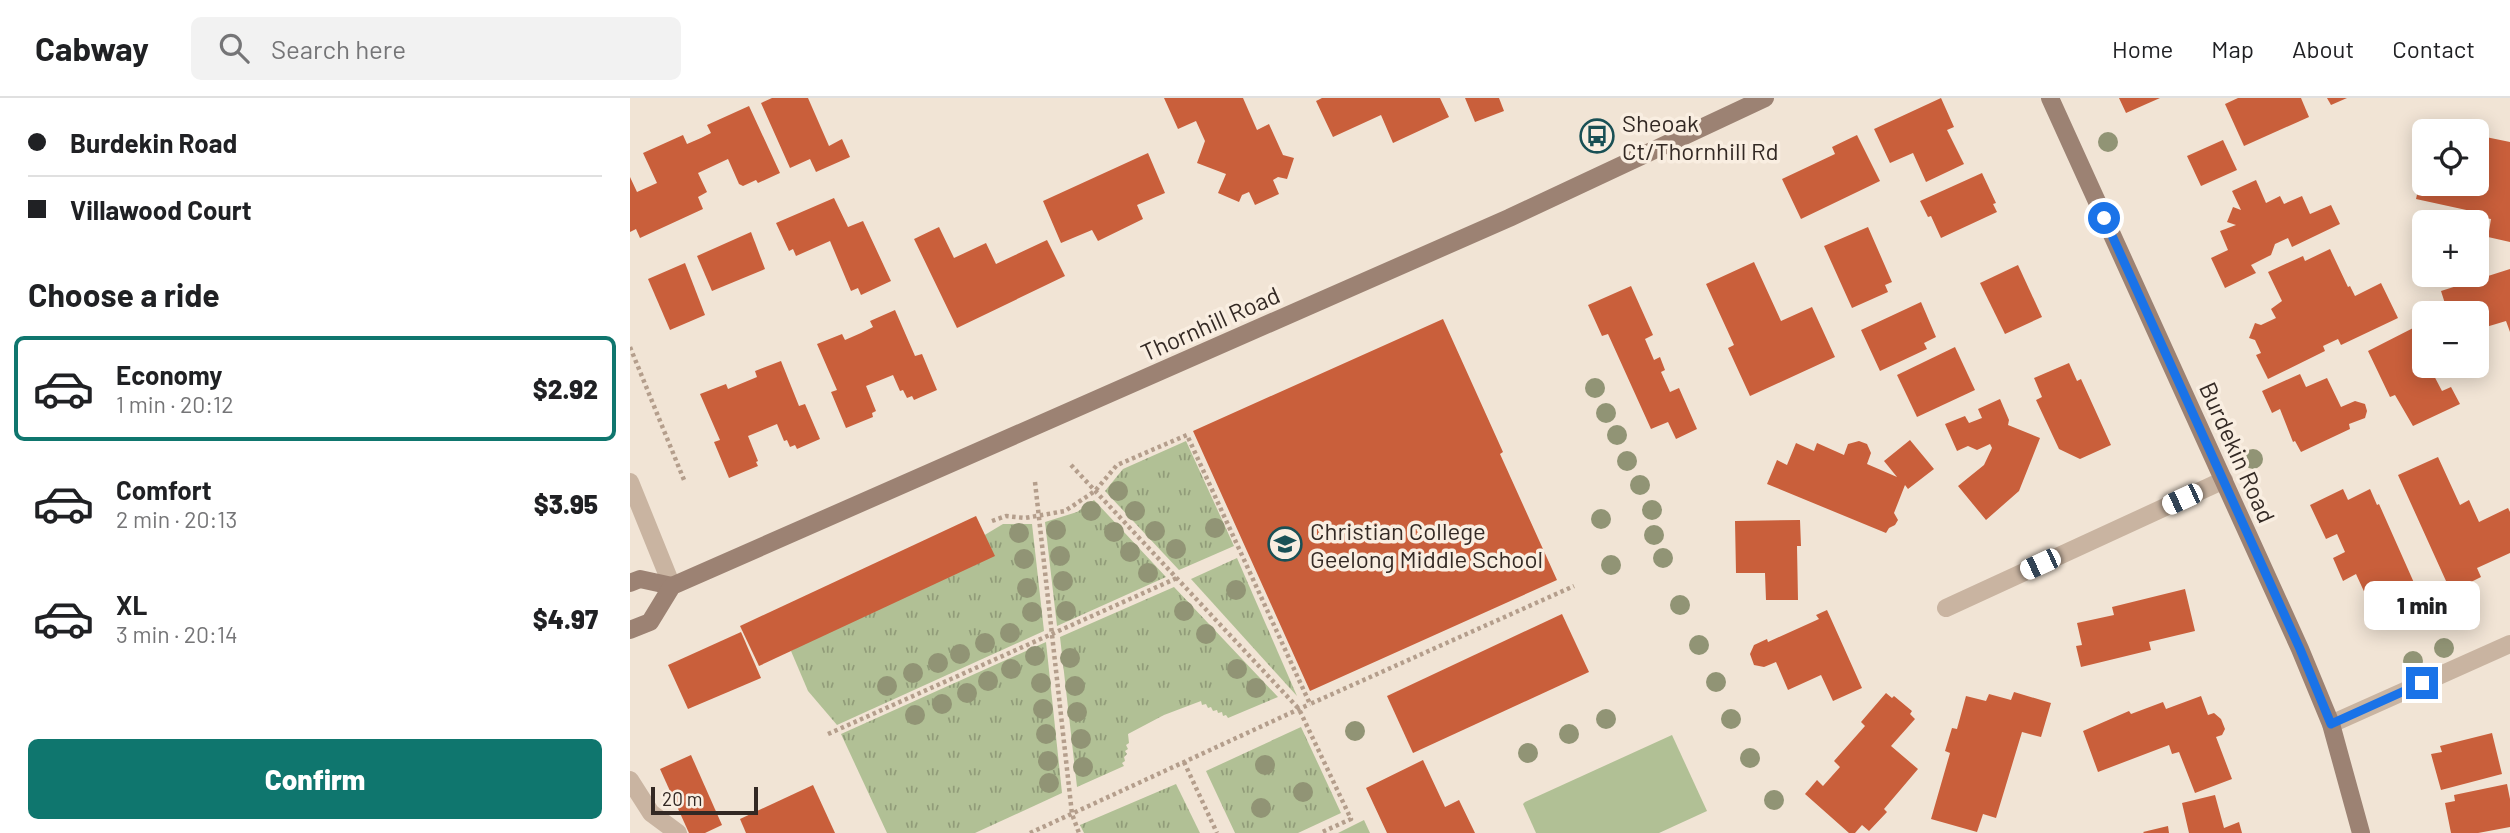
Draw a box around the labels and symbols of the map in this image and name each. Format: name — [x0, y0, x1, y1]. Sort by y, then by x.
place label: Sheoak Ct/Thornhill Rd — [1622, 108, 1779, 165]
bus stop icon: Sheoak Ct/Thornhill Rd — [1578, 117, 1616, 155]
route start — [2088, 202, 2120, 234]
street label: Thornhill Road — [1136, 279, 1284, 367]
street label: Burdekin Road — [2194, 377, 2282, 527]
car — [2159, 481, 2206, 517]
place label: Christian College Geelong Middle School — [1310, 516, 1543, 573]
school or university icon: Christian College Geelong Middle School — [1266, 525, 1304, 563]
car — [2017, 546, 2064, 582]
callout: 1 min — [2364, 582, 2480, 630]
route end — [2406, 667, 2438, 699]
scale bar — [651, 784, 758, 816]

